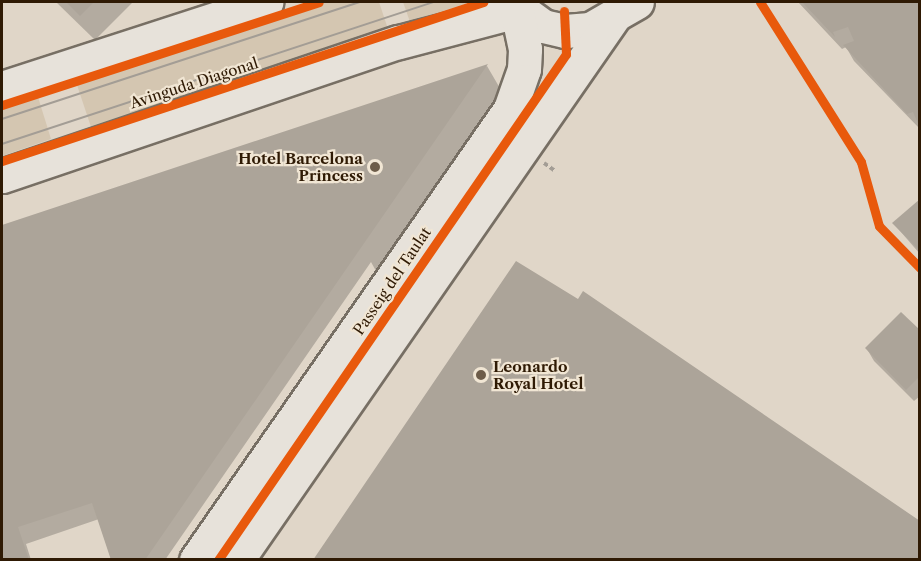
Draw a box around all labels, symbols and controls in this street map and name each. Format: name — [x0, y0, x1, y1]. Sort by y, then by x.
street label: Avinguda Diagonal — [128, 54, 260, 112]
place label: Hotel Barcelona Princess — [238, 149, 363, 184]
marker: Hotel Barcelona Princess — [368, 160, 382, 174]
street label: Passeig del Taulat — [349, 224, 435, 338]
place label: Leonardo Royal Hotel — [493, 357, 583, 392]
marker: Leonardo Royal Hotel — [474, 368, 488, 382]

